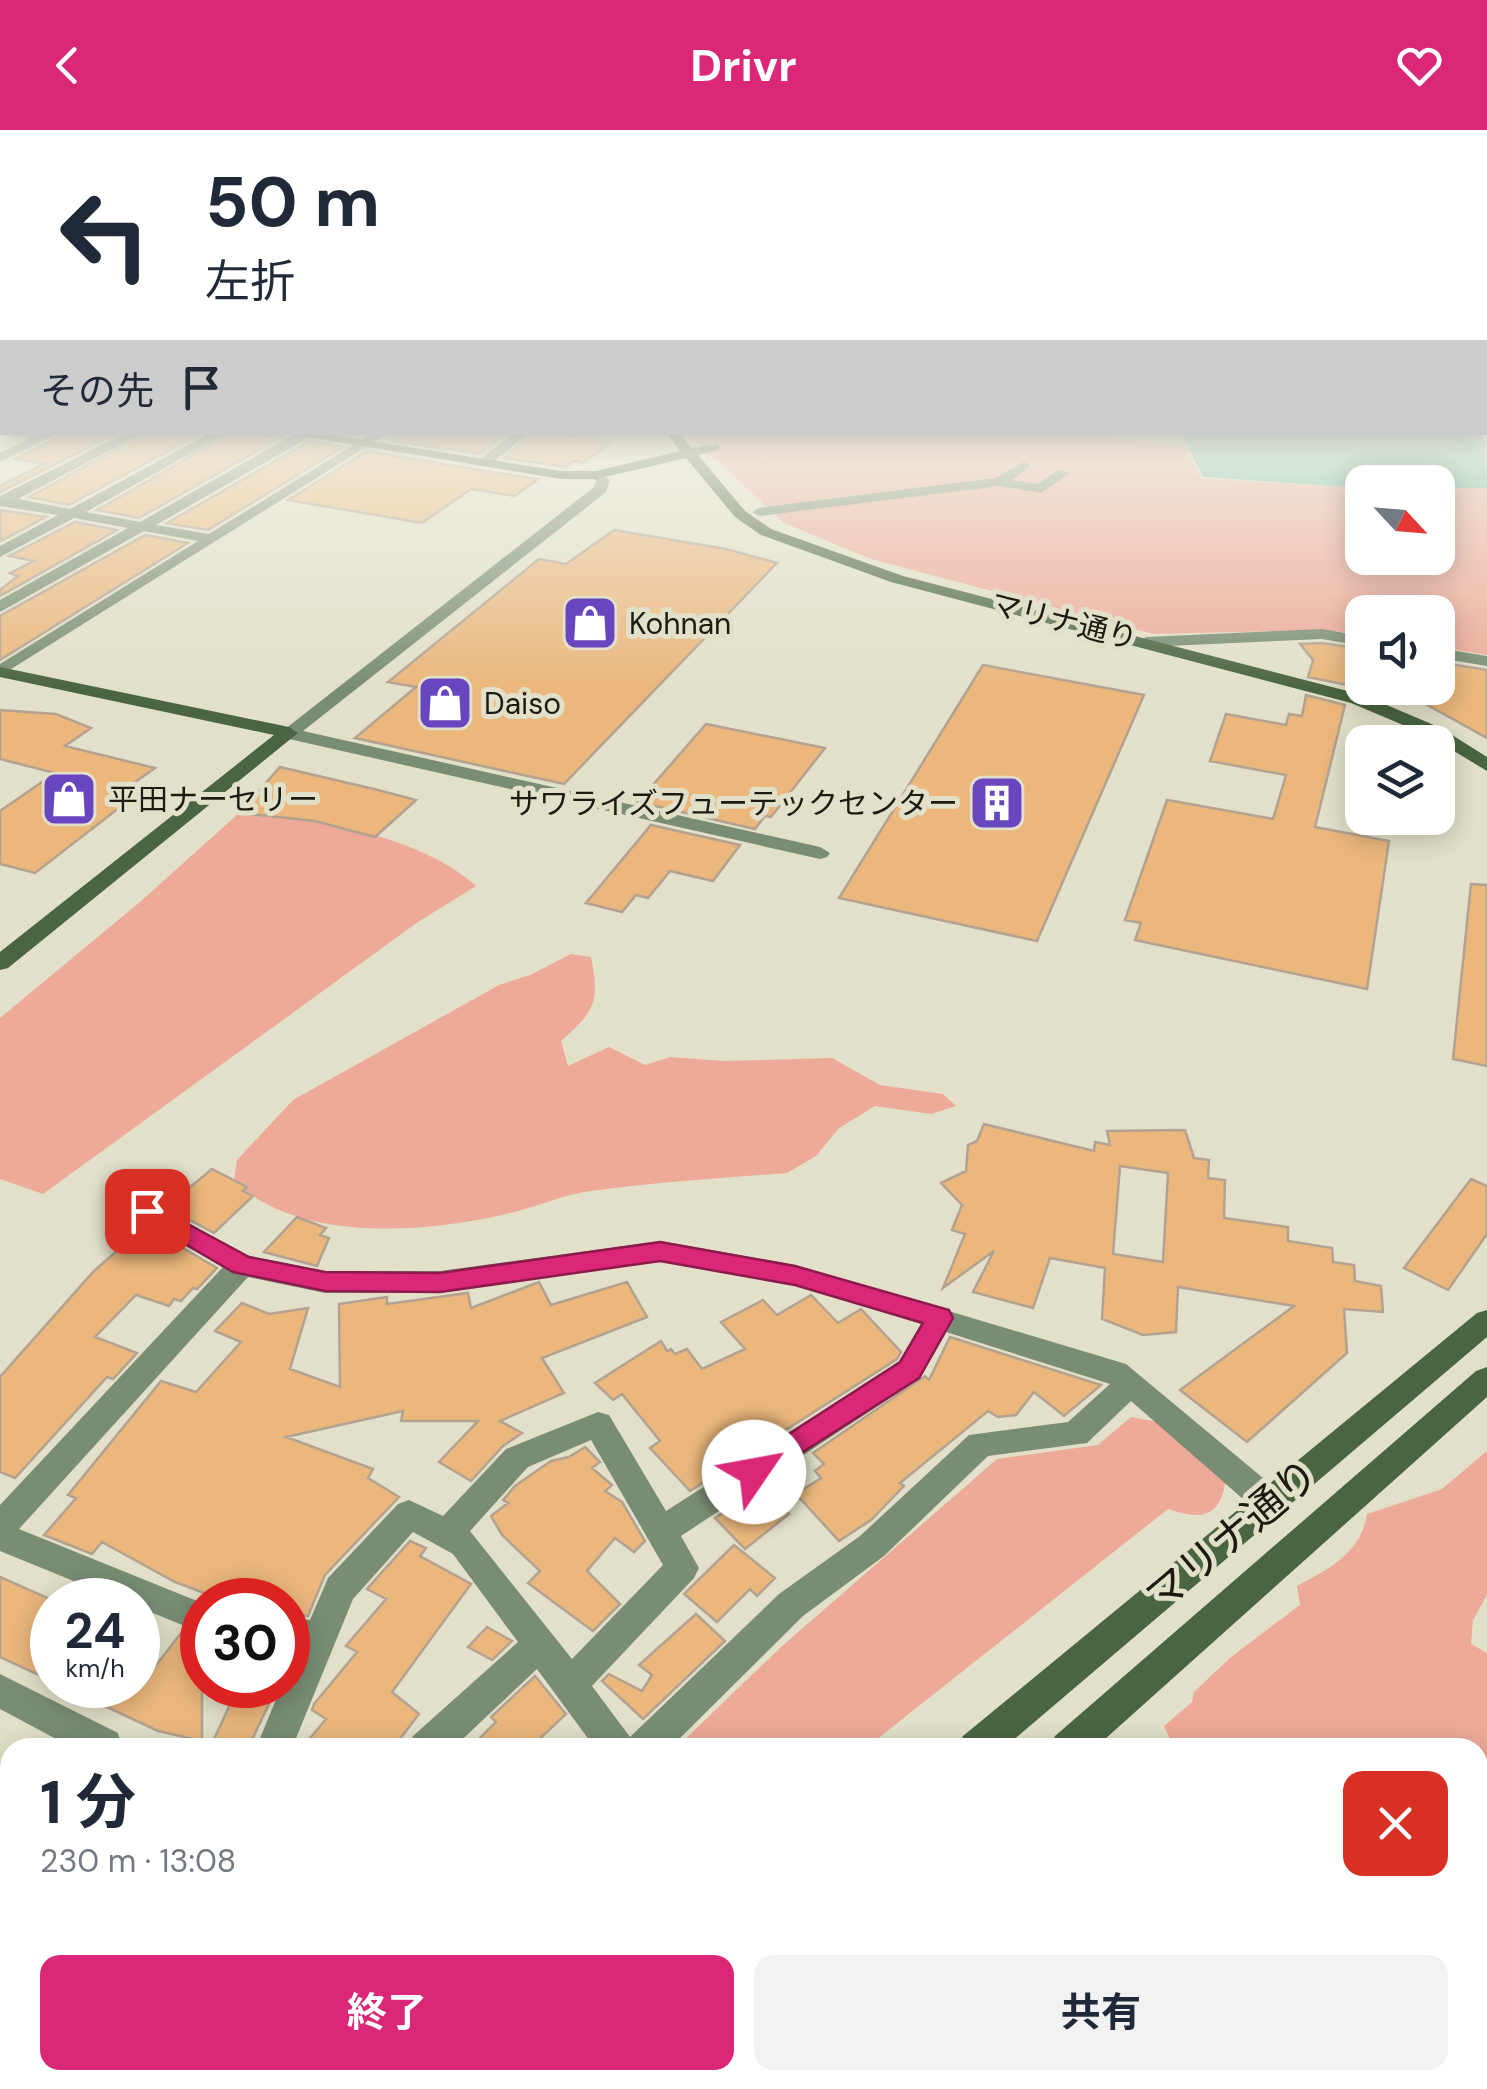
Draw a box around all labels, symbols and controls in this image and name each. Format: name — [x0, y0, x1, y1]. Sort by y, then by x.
text: Drivr — [690, 36, 797, 95]
icon: back — [40, 38, 95, 93]
icon: heart — [1392, 38, 1447, 93]
text: 50 m — [205, 157, 380, 248]
icon: left — [40, 170, 170, 300]
text: 左折 — [205, 252, 295, 311]
icon: arrive — [174, 360, 229, 415]
text: その先 — [40, 366, 154, 416]
north arrow — [1345, 465, 1455, 575]
map controls — [1345, 465, 1455, 835]
street label: マリナ通り — [987, 584, 1141, 658]
shop icon: Kohnan — [560, 593, 620, 653]
button: sound — [1345, 595, 1455, 705]
place label: Kohnan — [629, 604, 731, 643]
shop icon: Daiso — [415, 673, 475, 733]
place label: Daiso — [484, 684, 561, 723]
button: layers — [1345, 725, 1455, 835]
shop icon: 平田ナーセリー — [39, 769, 99, 829]
building icon: サワライズフューテックセンター — [967, 773, 1027, 833]
place label: 平田ナーセリー — [108, 780, 318, 819]
place label: サワライズフューテックセンター — [509, 784, 958, 823]
pin — [105, 1169, 190, 1254]
icon: arrive — [120, 1184, 175, 1239]
position arrow — [702, 1420, 806, 1524]
street label: マリナ通り — [1134, 1446, 1330, 1624]
speed limit sign: 30 — [180, 1578, 310, 1708]
text: 24 — [65, 1598, 126, 1664]
text: km/h — [65, 1652, 125, 1685]
text: 1 分 — [40, 1763, 136, 1842]
button: close — [1343, 1771, 1448, 1876]
text: 230 m · 13:08 — [40, 1840, 236, 1882]
button: 終了 — [40, 1955, 734, 2070]
button: 共有 — [754, 1955, 1448, 2070]

